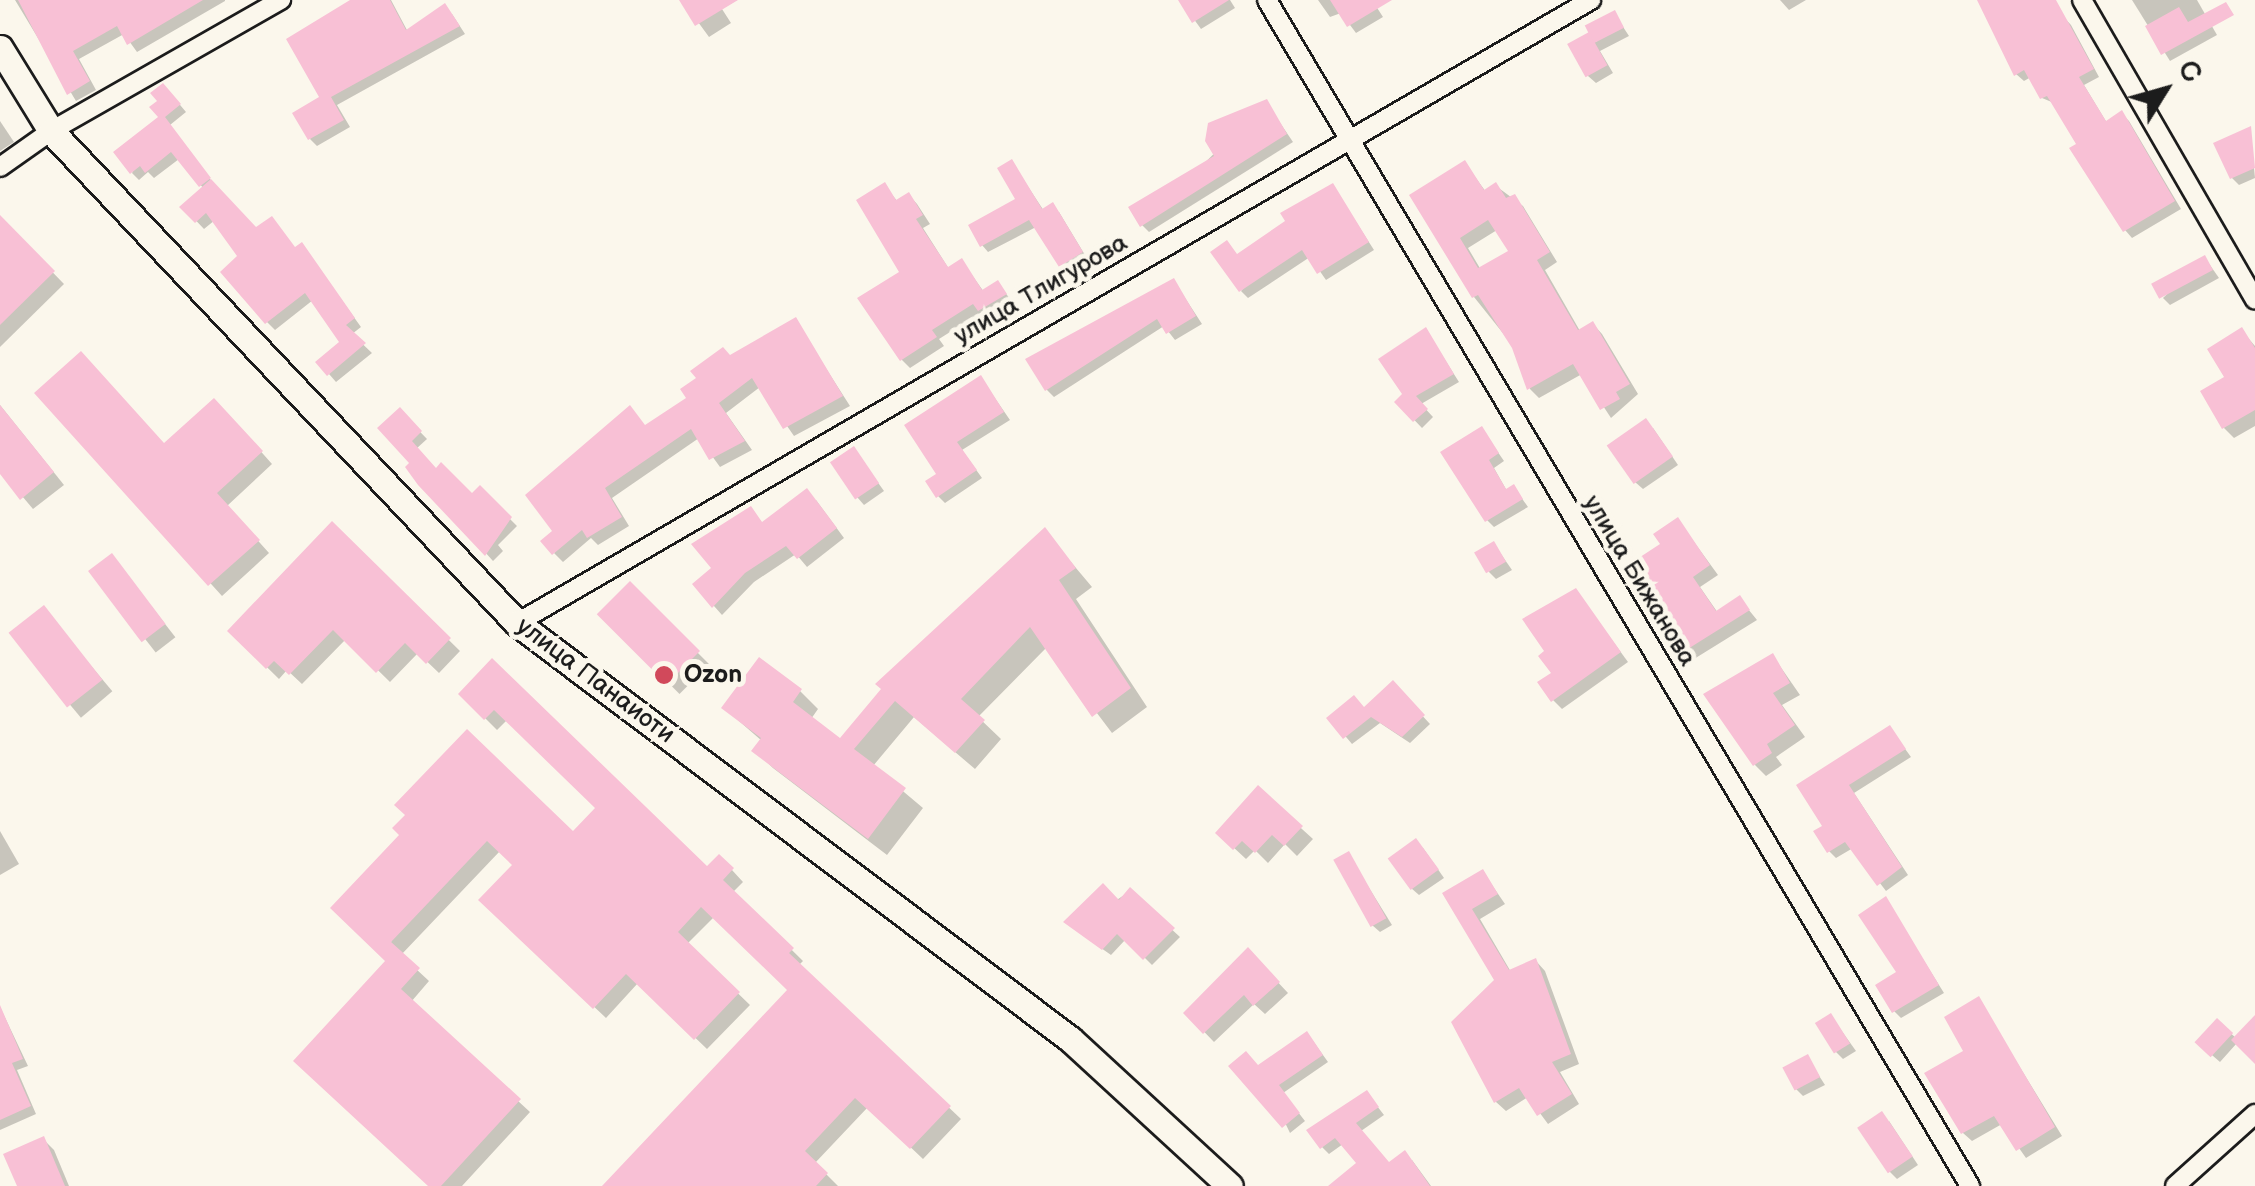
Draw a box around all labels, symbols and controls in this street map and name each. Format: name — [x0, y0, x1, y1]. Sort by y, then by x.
north arrow — [2115, 40, 2215, 140]
text: С — [2170, 54, 2208, 89]
street label: улица Тлигурова — [949, 228, 1133, 352]
street label: улица Бижанова — [1576, 490, 1702, 672]
street label: улица Панаиоти — [510, 612, 680, 750]
place label: Ozon — [684, 660, 742, 690]
marker: Ozon — [653, 664, 675, 686]

